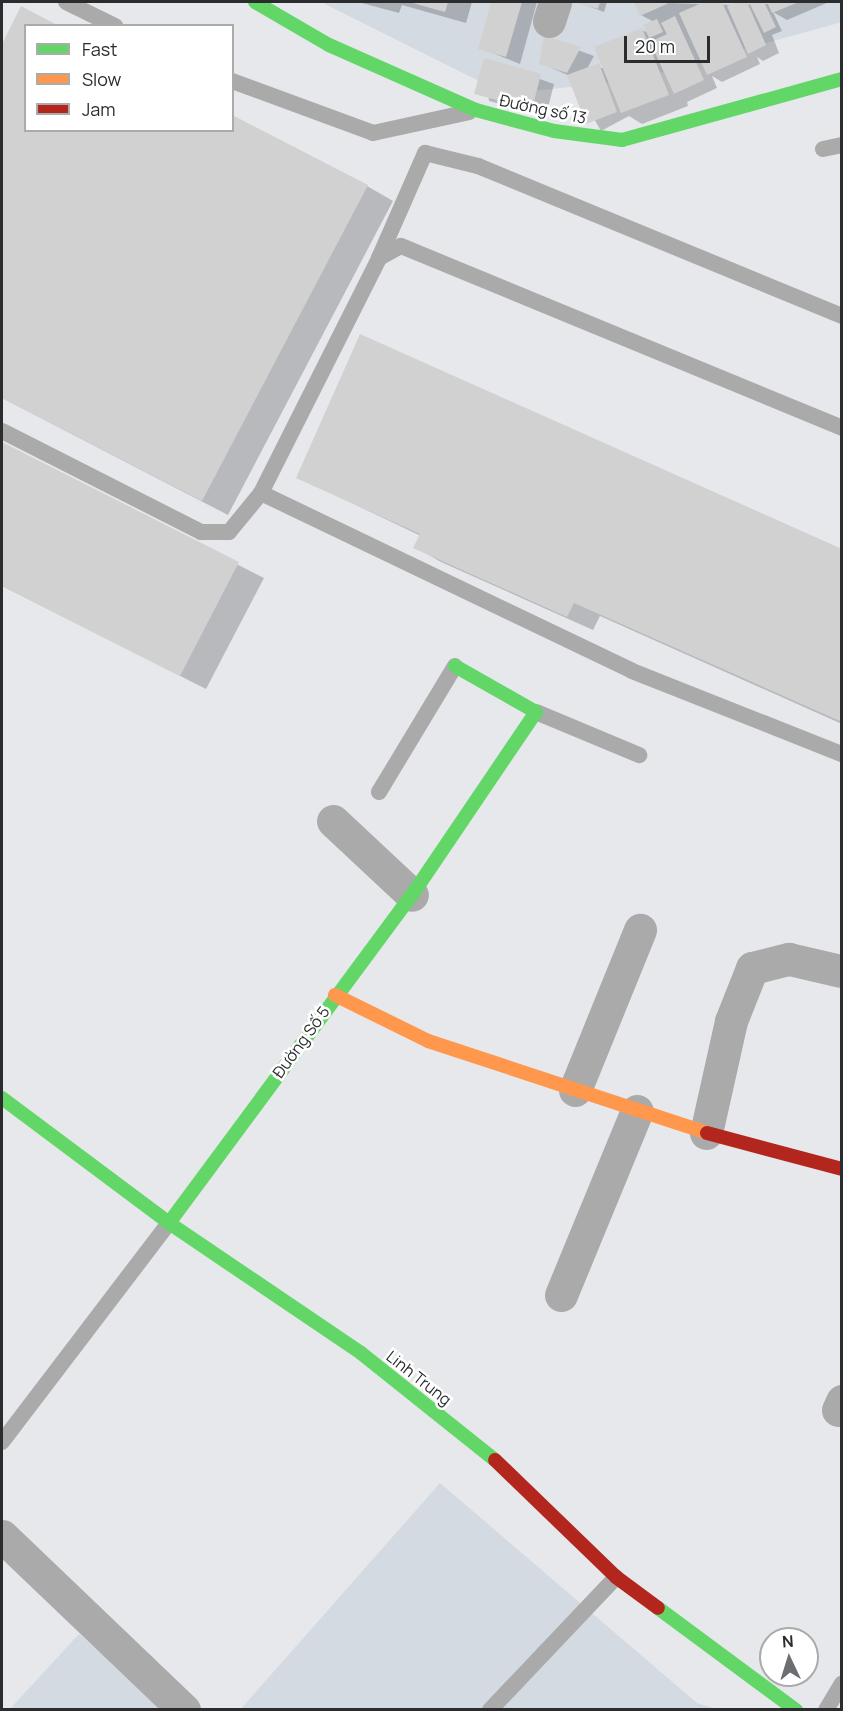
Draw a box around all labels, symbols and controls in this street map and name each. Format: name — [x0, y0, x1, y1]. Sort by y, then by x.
legend — [24, 24, 234, 132]
scale bar — [627, 24, 712, 62]
text: 20 m — [635, 34, 675, 58]
text: Fast — [82, 37, 117, 61]
text: Slow — [82, 67, 121, 91]
street label: Đường số 13 — [498, 90, 588, 128]
text: Jam — [82, 97, 116, 121]
street label: Đường Số 5 — [269, 1002, 333, 1082]
street label: Linh Trung — [383, 1347, 455, 1409]
north arrow — [759, 1627, 819, 1687]
text: N — [781, 1630, 794, 1652]

